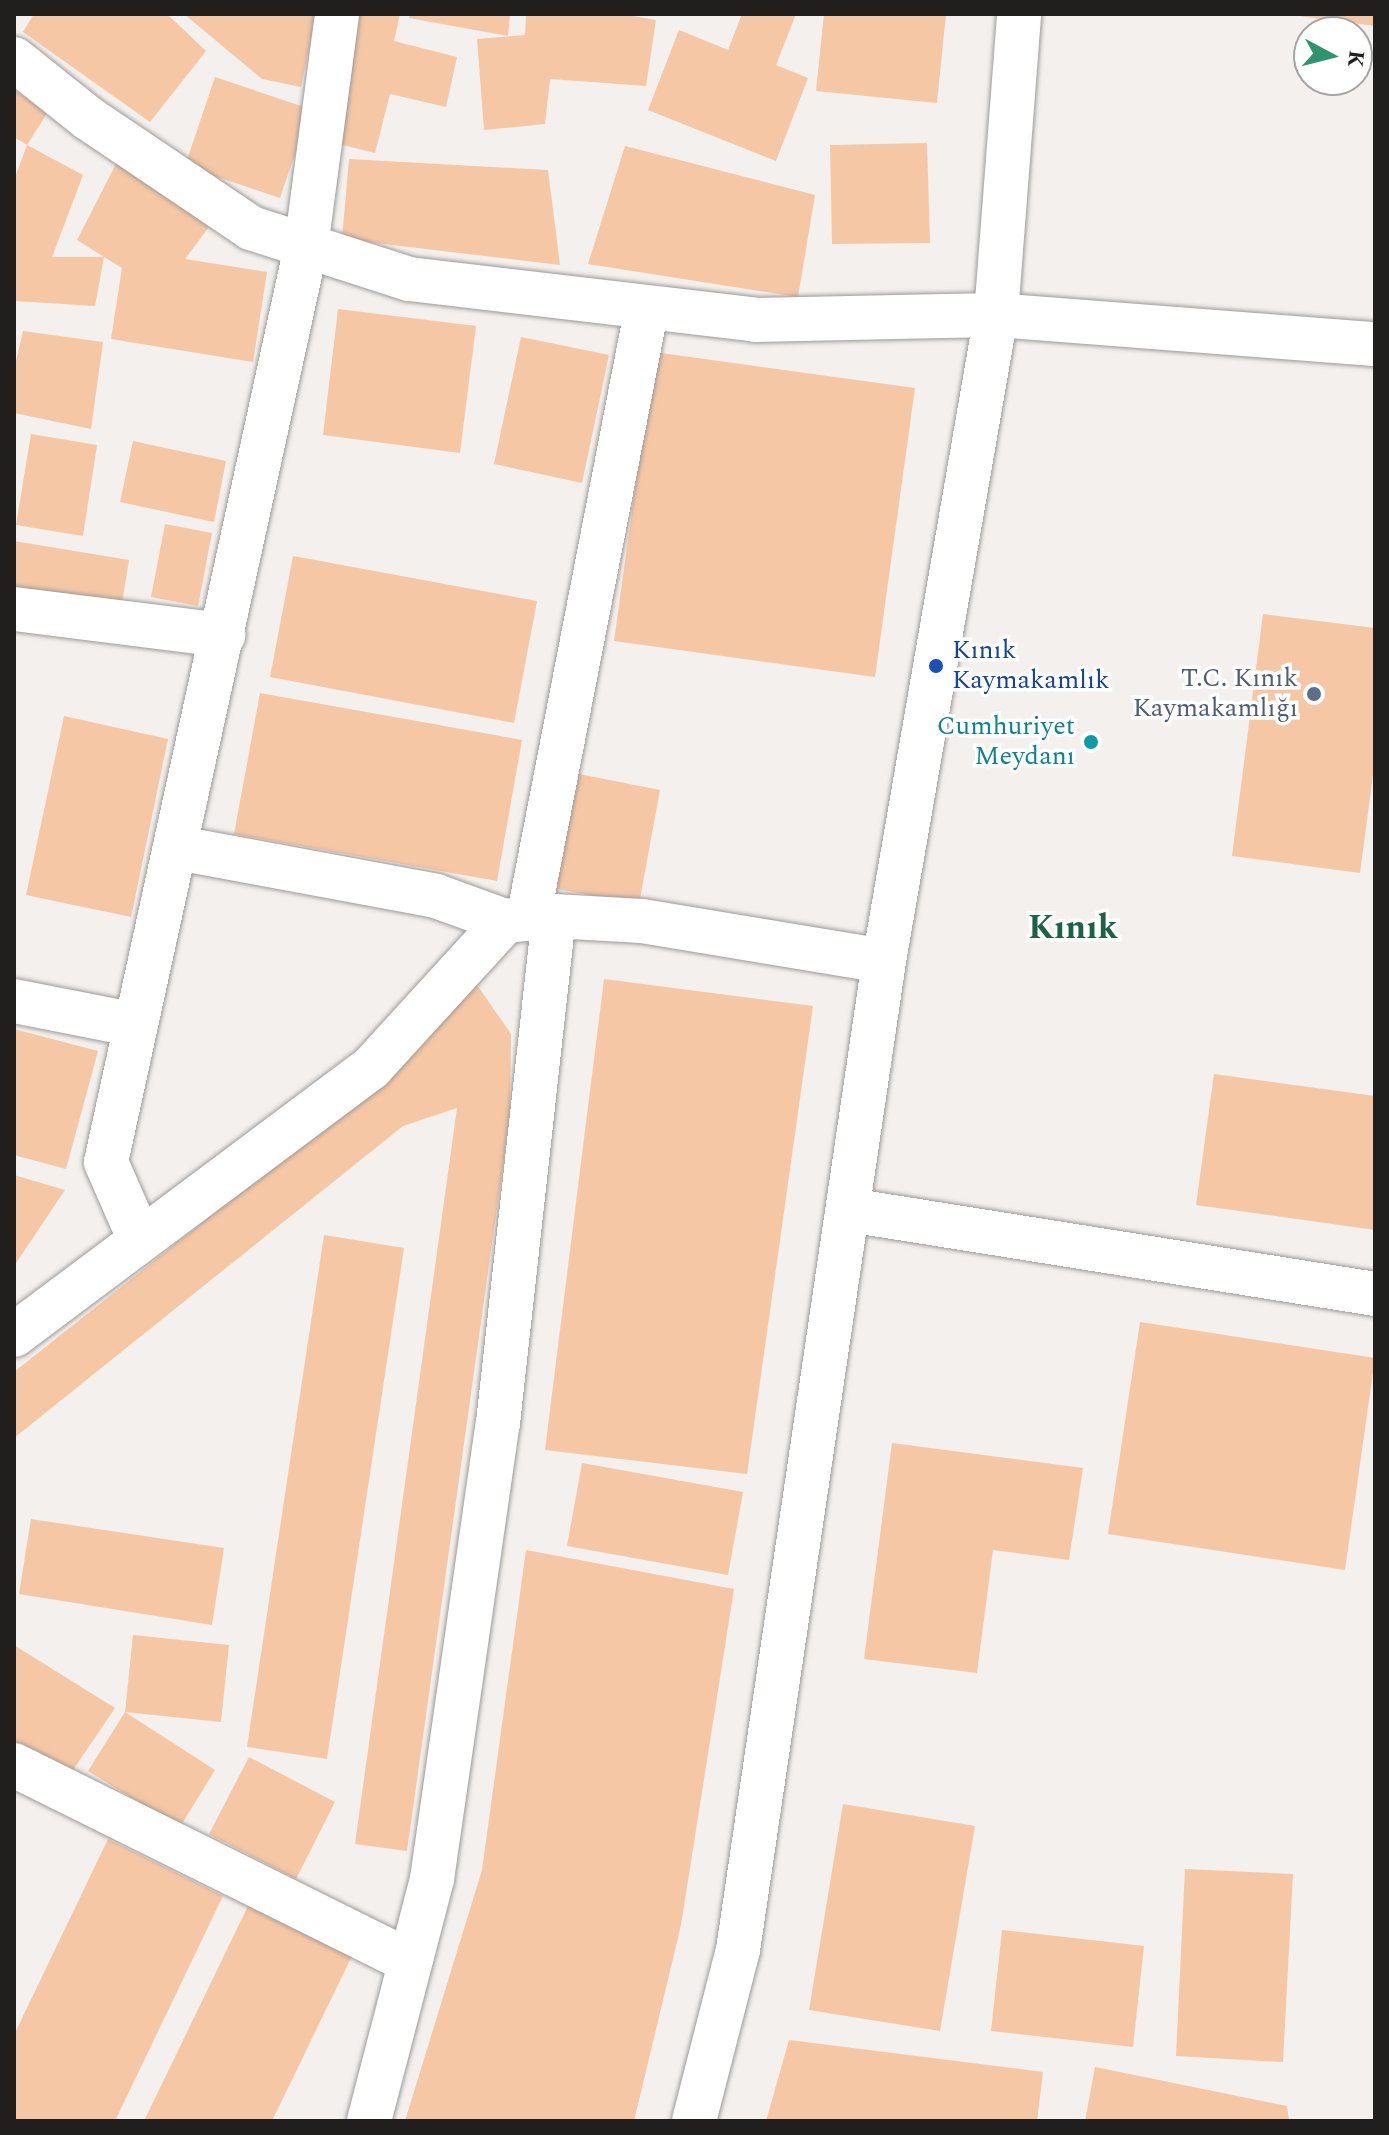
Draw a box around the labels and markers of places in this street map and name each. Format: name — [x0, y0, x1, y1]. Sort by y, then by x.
place label: Kınık Kaymakamlık — [952, 635, 1110, 696]
marker: Kınık Kaymakamlık — [927, 657, 945, 675]
place label: T.C. Kınık Kaymakamlığı — [1133, 663, 1298, 724]
marker: T.C. Kınık Kaymakamlığı — [1305, 685, 1323, 703]
place label: Cumhuriyet Meydanı — [937, 711, 1075, 772]
marker: Cumhuriyet Meydanı — [1082, 733, 1100, 751]

